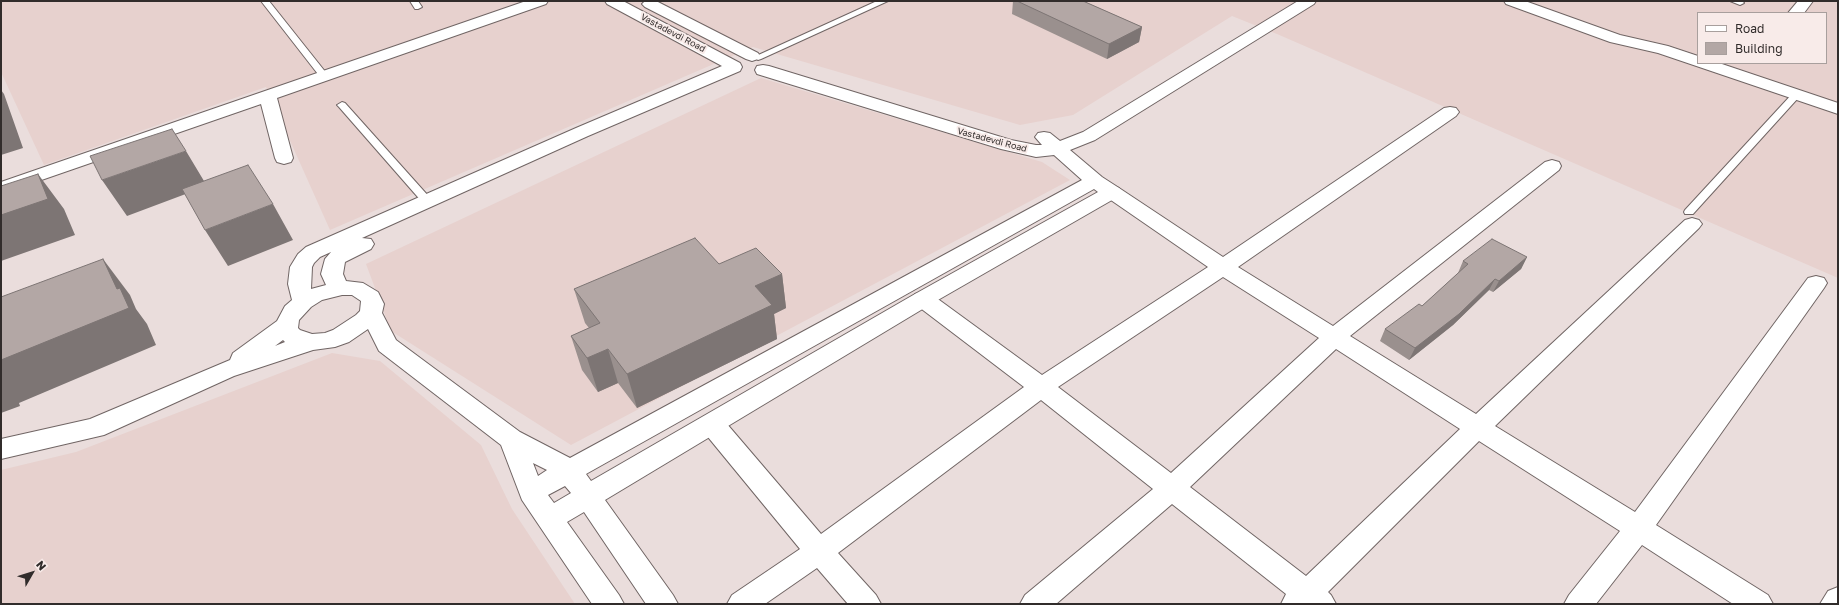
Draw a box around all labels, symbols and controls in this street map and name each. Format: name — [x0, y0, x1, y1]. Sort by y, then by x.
street label: Vastadevdi Road — [639, 11, 707, 55]
legend — [1697, 12, 1827, 64]
text: Road — [1735, 21, 1764, 36]
text: Building — [1735, 41, 1783, 56]
street label: Vastadevdi Road — [956, 126, 1028, 154]
north arrow — [12, 553, 52, 593]
text: N — [34, 558, 49, 572]

